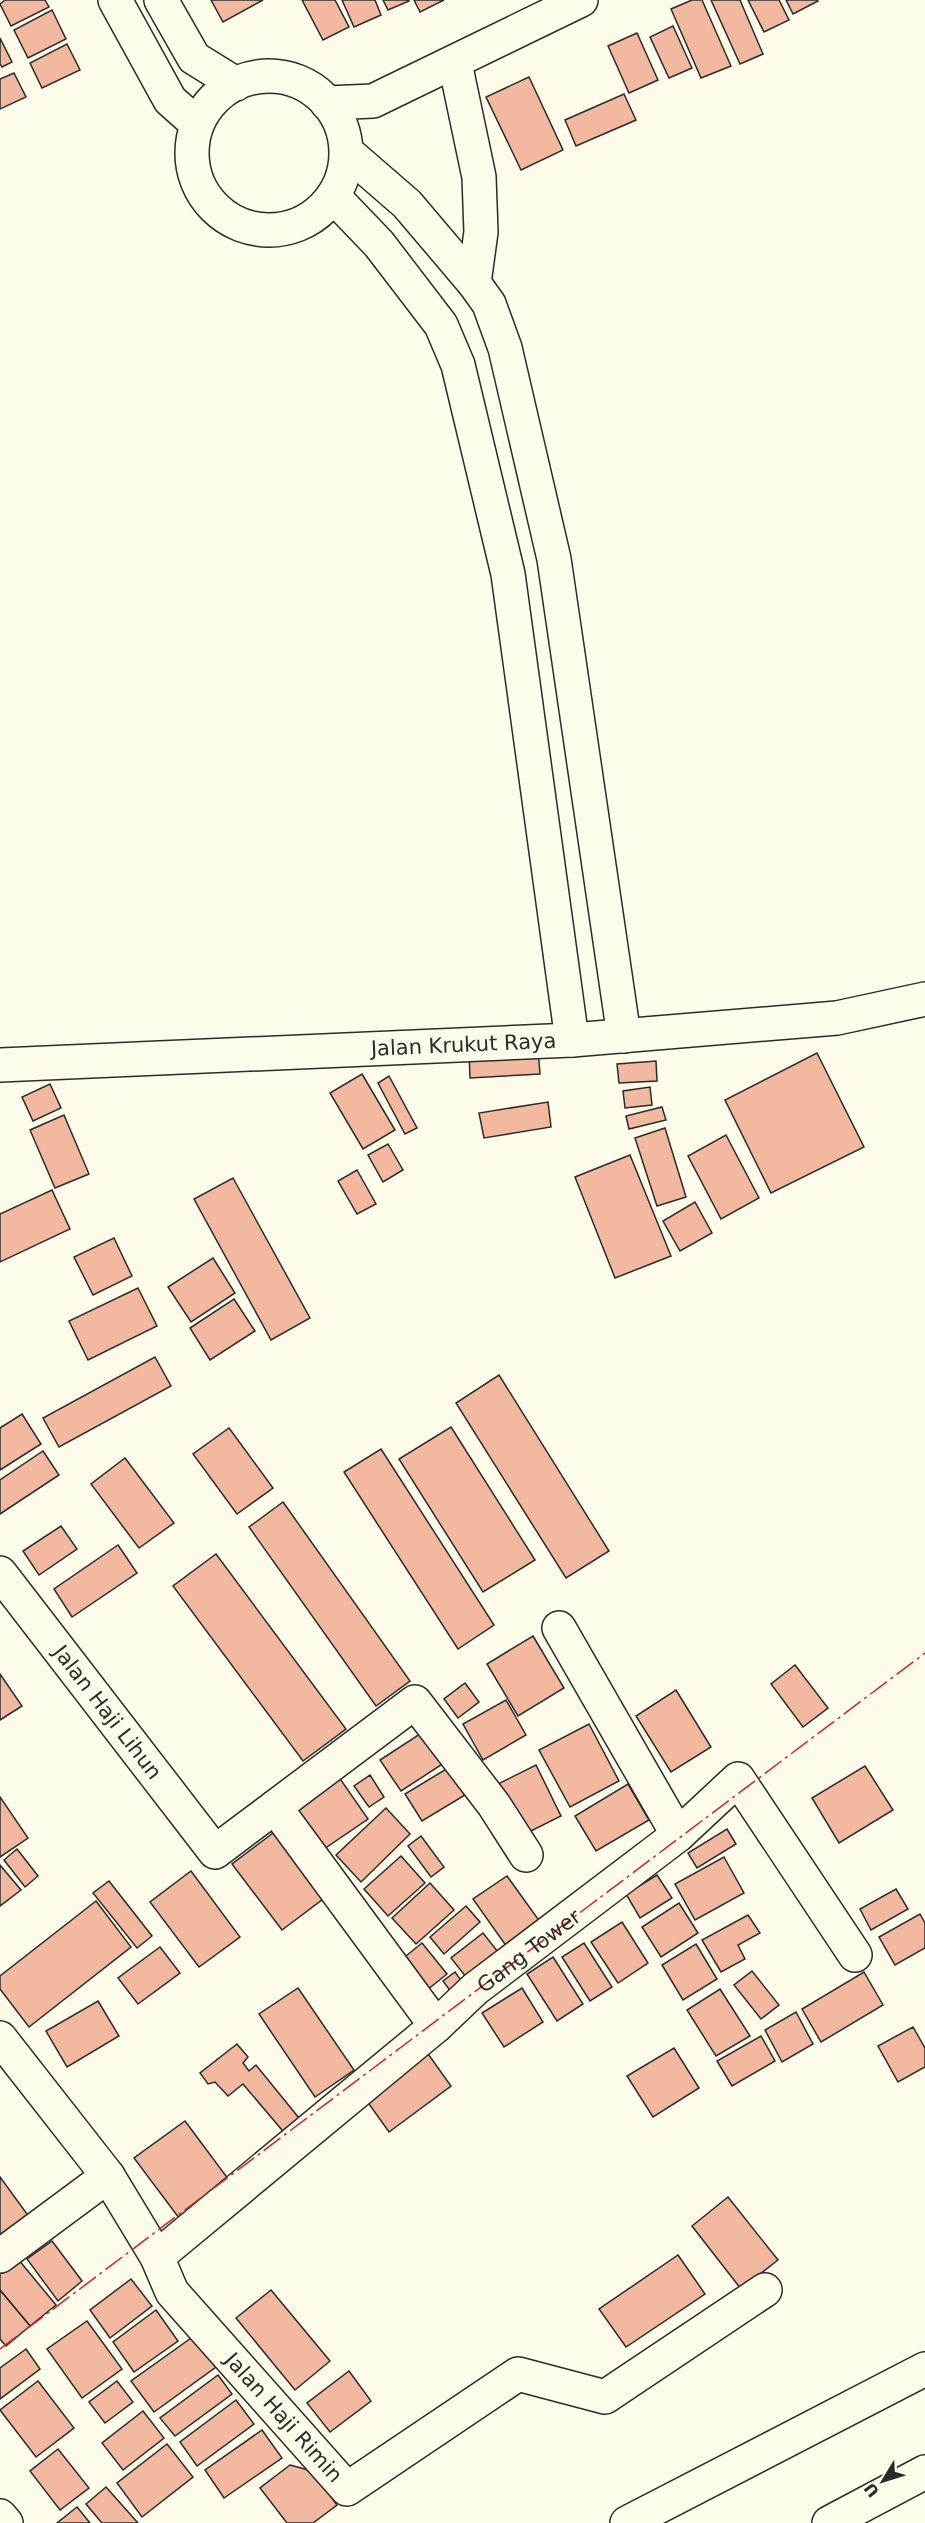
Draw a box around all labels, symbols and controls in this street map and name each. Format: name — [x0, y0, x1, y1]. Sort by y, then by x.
street label: Jalan Krukut Raya — [368, 1029, 557, 1061]
street label: Jalan Haji Lihun — [47, 1639, 166, 1784]
street label: Gang Tower — [472, 1904, 586, 1998]
street label: Jalan Haji Rimin — [219, 2347, 347, 2487]
north arrow — [853, 2451, 913, 2511]
text: U — [860, 2479, 883, 2501]

